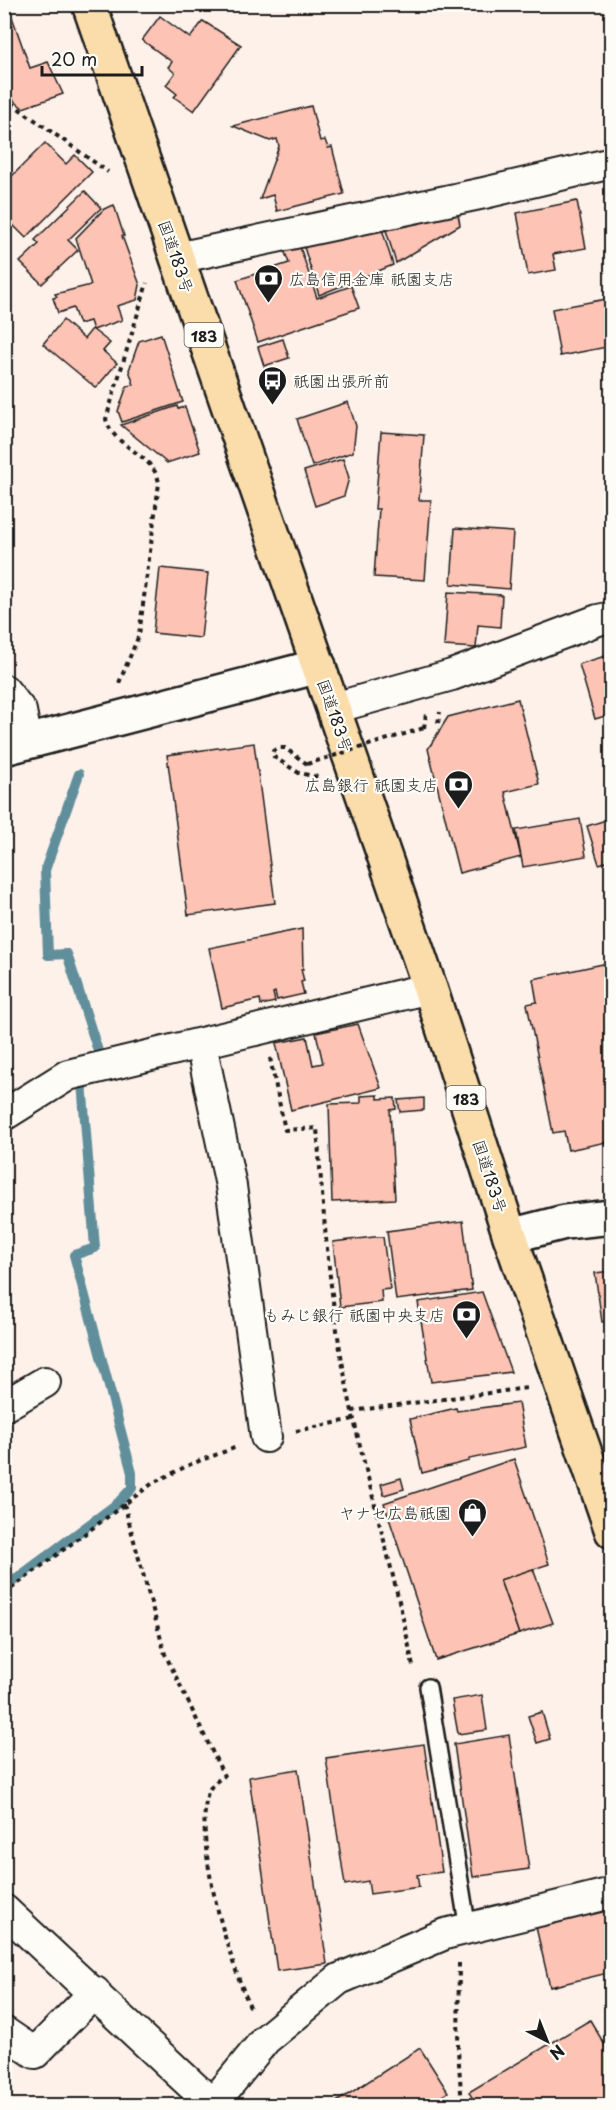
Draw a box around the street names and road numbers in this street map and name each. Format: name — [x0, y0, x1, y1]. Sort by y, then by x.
street label: 国道183号 — [153, 216, 201, 296]
road number: 183 — [184, 323, 224, 347]
street label: 国道183号 — [312, 675, 360, 755]
road number: 183 — [446, 1086, 486, 1110]
street label: 国道183号 — [468, 1136, 514, 1216]

